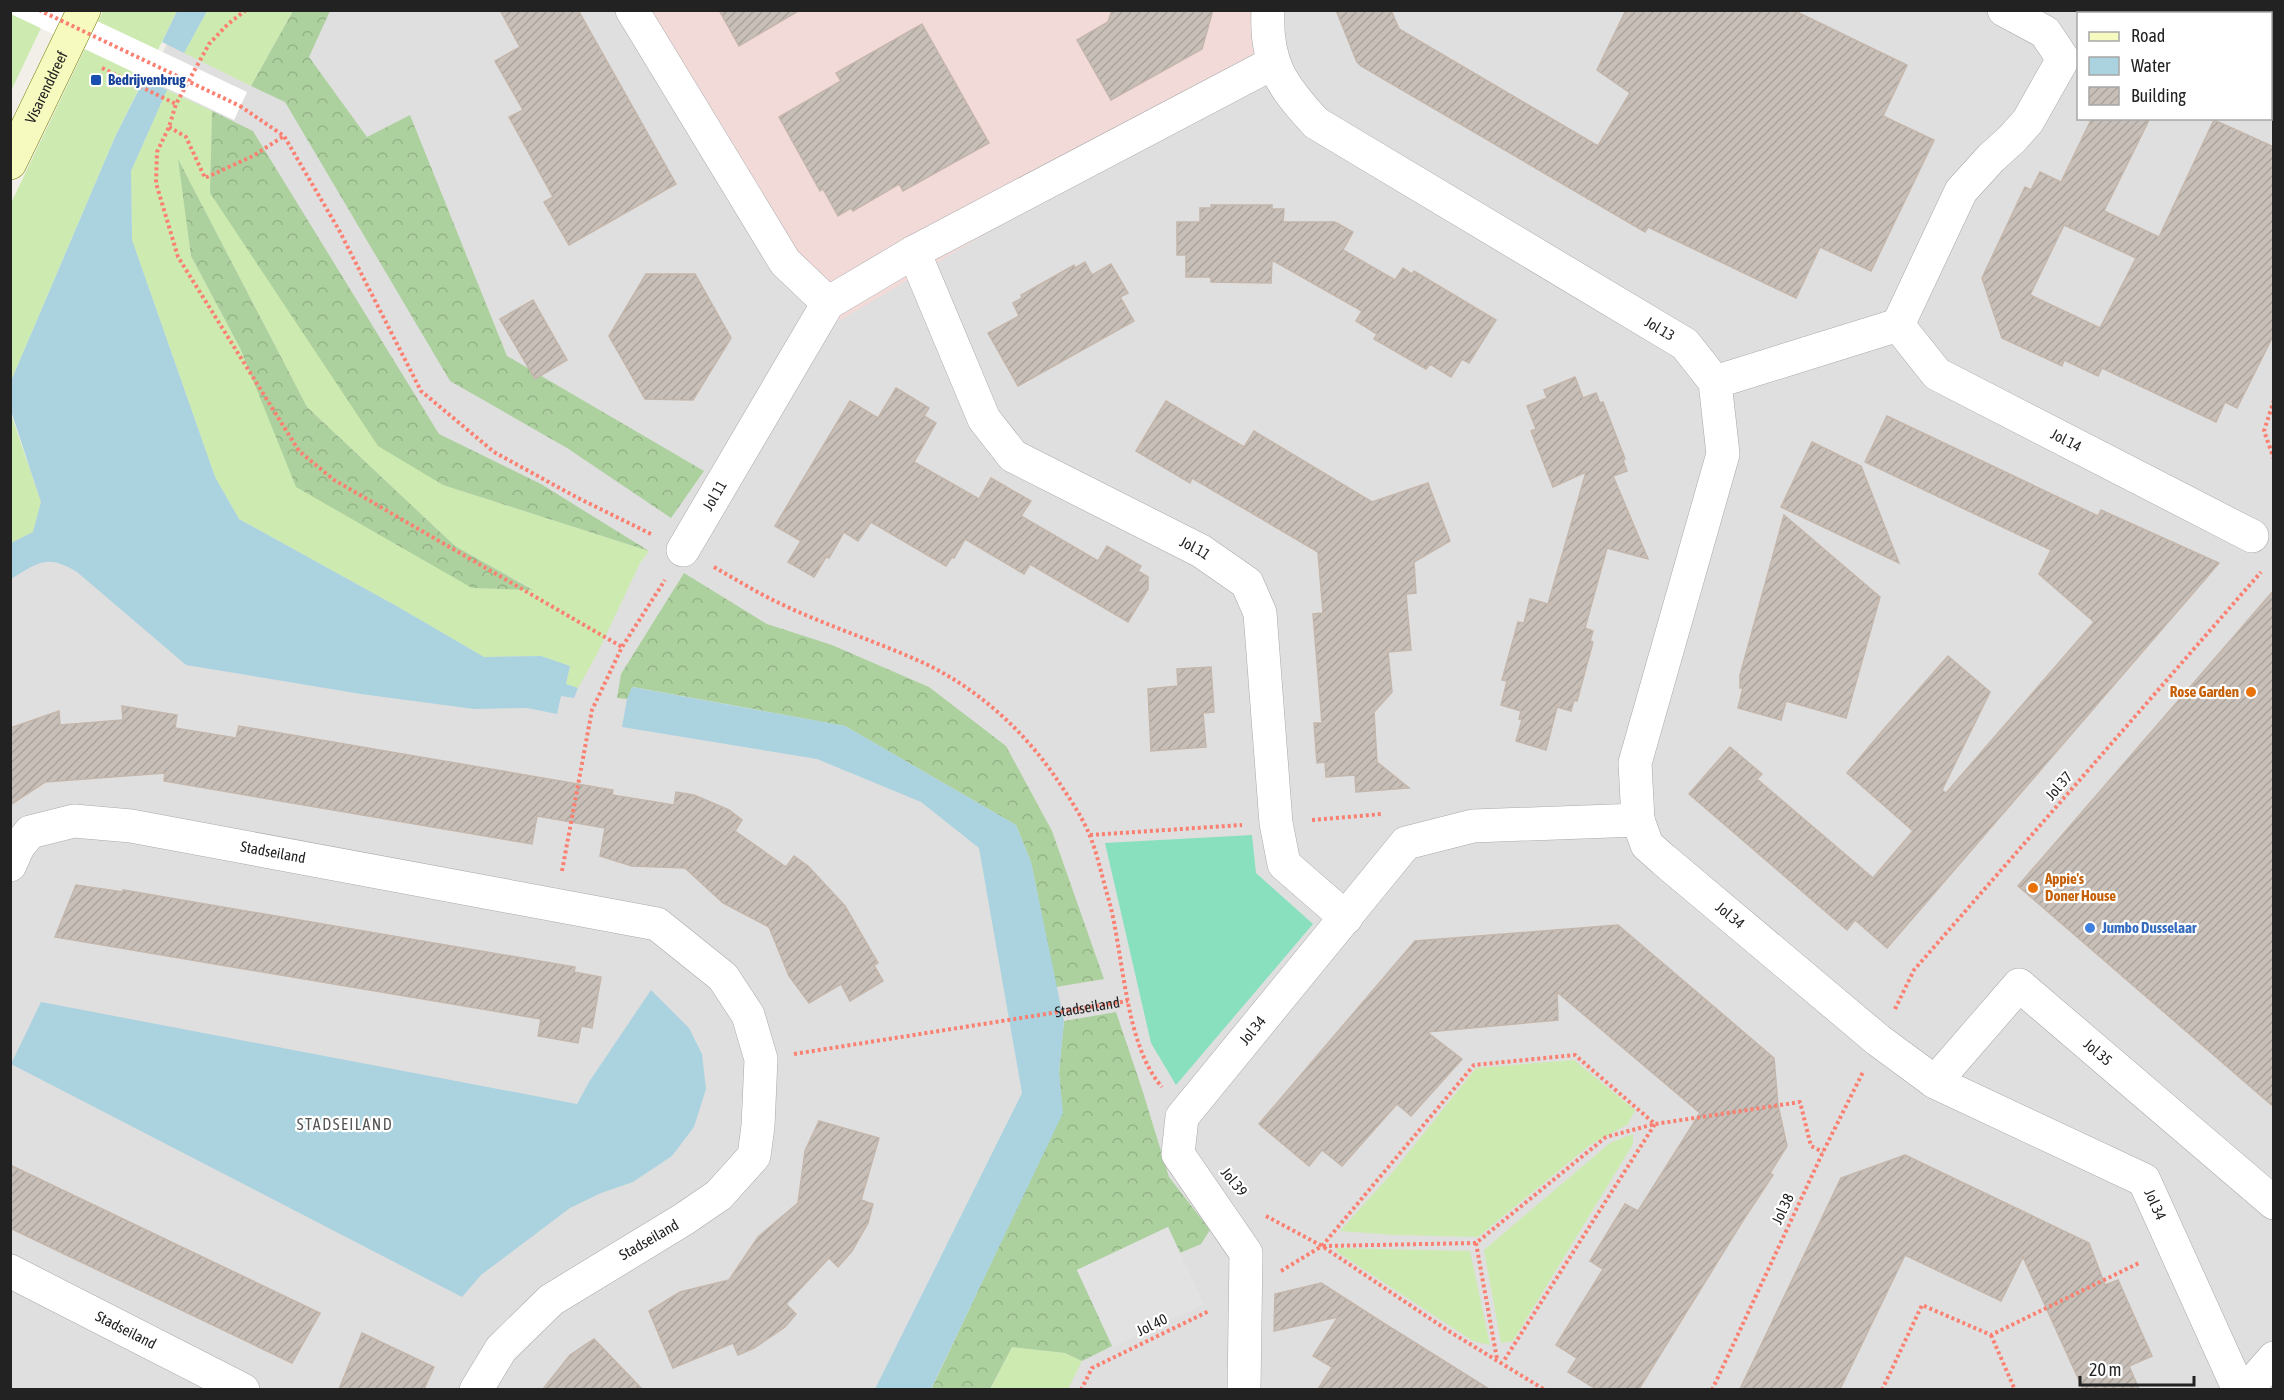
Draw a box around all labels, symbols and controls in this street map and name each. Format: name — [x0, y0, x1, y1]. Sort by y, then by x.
legend — [2077, 12, 2272, 120]
text: Road — [2131, 25, 2165, 46]
street label: Visarenddreef — [21, 48, 71, 126]
text: Water — [2131, 55, 2171, 76]
place label: Bedrijvenbrug — [108, 71, 186, 88]
marker: Bedrijvenbrug — [89, 73, 103, 87]
text: Building — [2131, 85, 2186, 106]
street label: Jol 13 — [1642, 313, 1678, 344]
street label: Jol 14 — [2048, 425, 2084, 455]
street label: Jol 11 — [699, 477, 730, 514]
street label: Jol 11 — [1177, 533, 1214, 563]
place label: Rose Garden — [2170, 683, 2239, 700]
marker: Rose Garden — [2244, 685, 2258, 699]
street label: Jol 37 — [2042, 768, 2076, 803]
street label: Stadseiland — [239, 838, 307, 866]
place label: Appie's Doner House — [2044, 870, 2116, 904]
marker: Appie's Doner House — [2026, 881, 2040, 895]
street label: Jol 34 — [1713, 898, 1748, 932]
place label: Jumbo Dusselaar — [2101, 919, 2197, 936]
marker: Jumbo Dusselaar — [2083, 921, 2097, 935]
street label: Stadseiland — [1053, 993, 1121, 1021]
street label: Jol 34 — [1236, 1012, 1269, 1048]
street label: Jol 35 — [2080, 1035, 2116, 1069]
district label: STADSEILAND — [297, 1115, 393, 1133]
street label: Jol 39 — [1218, 1164, 1251, 1199]
street label: Jol 34 — [2141, 1186, 2170, 1223]
street label: Jol 38 — [1768, 1191, 1797, 1227]
street label: Stadseiland — [616, 1216, 681, 1263]
street label: Stadseiland — [93, 1307, 159, 1352]
street label: Jol 40 — [1134, 1310, 1170, 1339]
scale bar — [2080, 1349, 2194, 1387]
text: 20 m — [2089, 1359, 2121, 1380]

